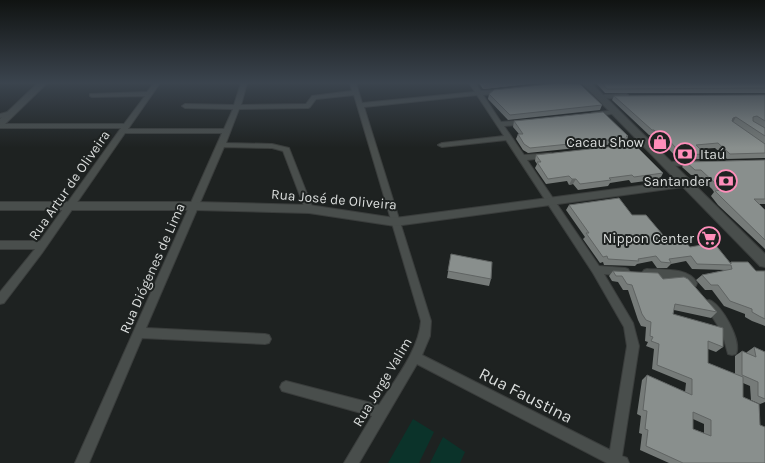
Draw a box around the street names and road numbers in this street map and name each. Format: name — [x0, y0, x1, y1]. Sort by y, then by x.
street label: Rua Artur de Oliveira — [25, 127, 114, 244]
street label: Rua José de Oliveira — [270, 186, 398, 213]
street label: Rua Diógenes de Lima — [116, 200, 189, 336]
street label: Rua Jorge Valim — [349, 335, 416, 430]
street label: Rua Faustina — [476, 363, 576, 427]

